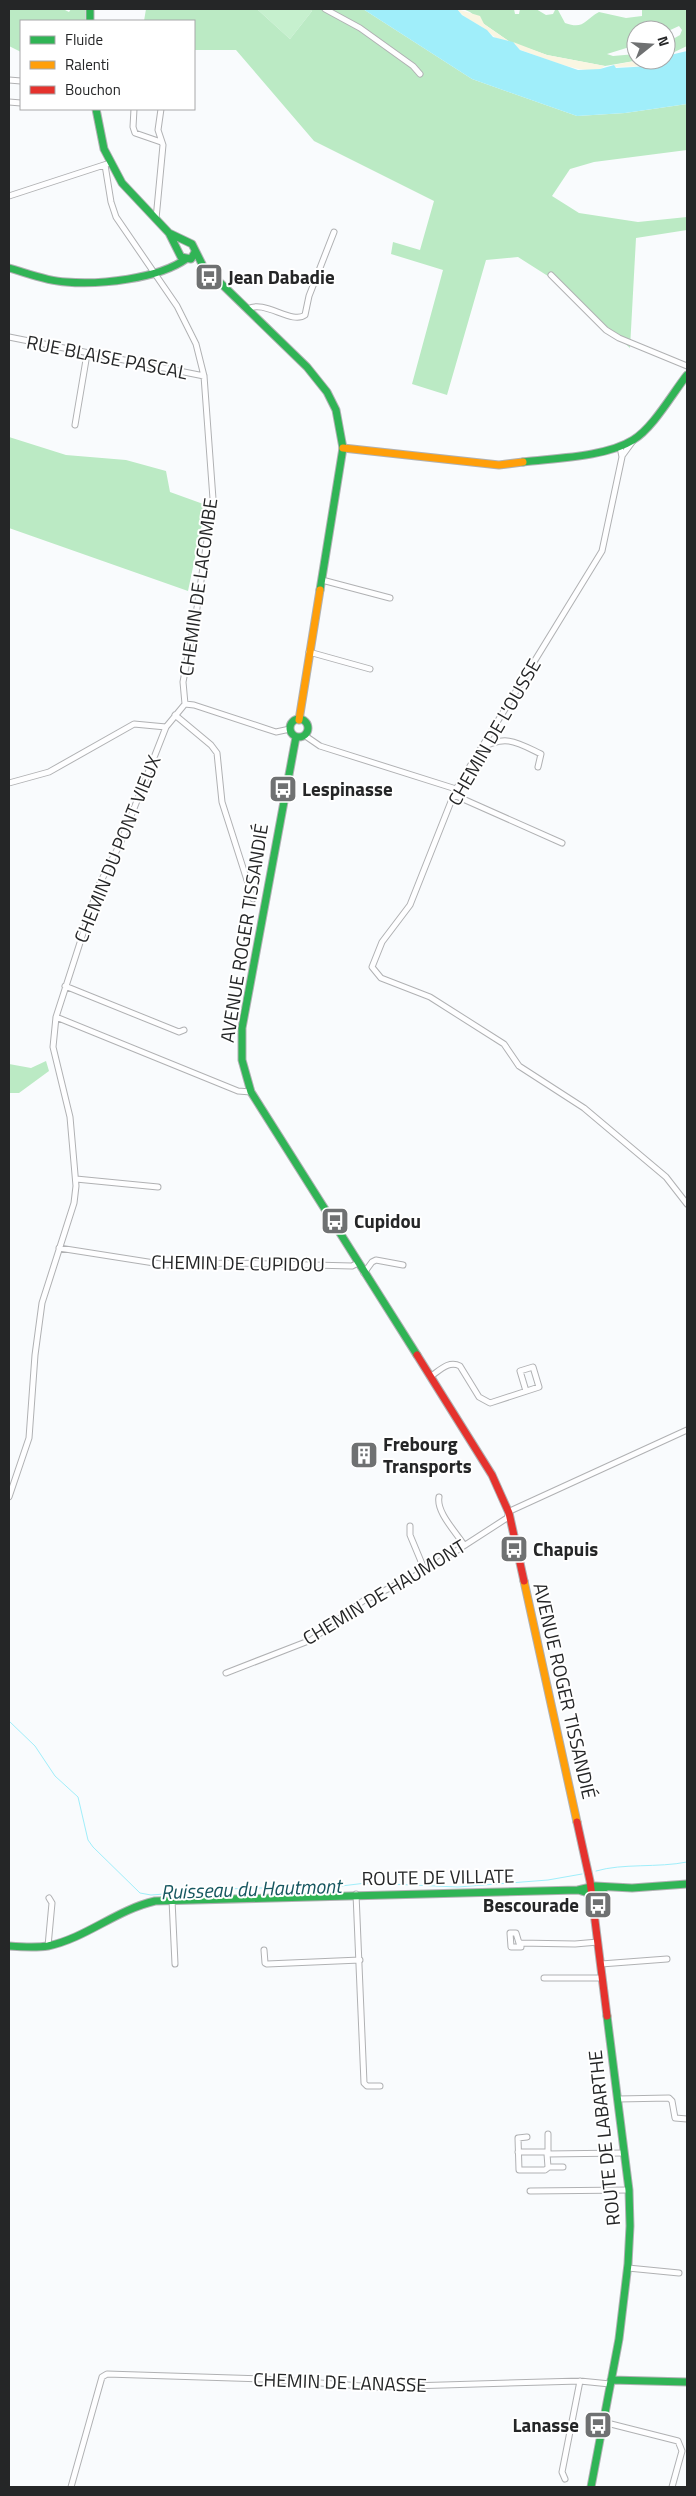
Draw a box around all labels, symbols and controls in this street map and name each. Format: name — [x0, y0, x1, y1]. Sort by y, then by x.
legend — [20, 20, 195, 110]
north arrow — [626, 20, 676, 70]
text: Fluide — [65, 28, 103, 51]
text: N — [652, 33, 675, 49]
text: Ralenti — [65, 53, 109, 76]
text: Bouchon — [65, 78, 121, 101]
bus stop icon: Jean Dabadie — [194, 262, 224, 292]
place label: Jean Dabadie — [228, 262, 335, 291]
street label: RUE BLAISE PASCAL — [24, 327, 190, 386]
street label: CHEMIN DE LACOMBE — [171, 496, 224, 678]
street label: CHEMIN DE L'OUSSE — [440, 653, 547, 811]
street label: CHEMIN DU PONT VIEUX — [66, 750, 168, 947]
bus stop icon: Lespinasse — [268, 774, 298, 804]
place label: Lespinasse — [302, 774, 393, 803]
street label: AVENUE ROGER TISSANDIÉ — [212, 821, 275, 1044]
bus stop icon: Cupidou — [320, 1206, 350, 1236]
place label: Cupidou — [354, 1206, 421, 1235]
street label: CHEMIN DE CUPIDOU — [151, 1246, 325, 1279]
place label: Frebourg Transports — [383, 1429, 472, 1480]
building icon: Frebourg Transports — [349, 1440, 379, 1470]
street label: CHEMIN DE HAUMONT — [297, 1531, 471, 1652]
bus stop icon: Chapuis — [499, 1534, 529, 1564]
place label: Chapuis — [533, 1534, 598, 1563]
street label: AVENUE ROGER TISSANDIÉ — [526, 1580, 604, 1802]
street label: ROUTE DE VILLATE — [361, 1861, 515, 1892]
water label: Ruisseau du Hautmont — [160, 1870, 345, 1907]
place label: Bescourade — [483, 1890, 579, 1919]
bus stop icon: Bescourade — [583, 1890, 613, 1920]
street label: ROUTE DE LABARTHE — [580, 2049, 627, 2227]
street label: CHEMIN DE LANASSE — [253, 2364, 427, 2399]
place label: Lanasse — [512, 2410, 579, 2439]
bus stop icon: Lanasse — [583, 2410, 613, 2440]

